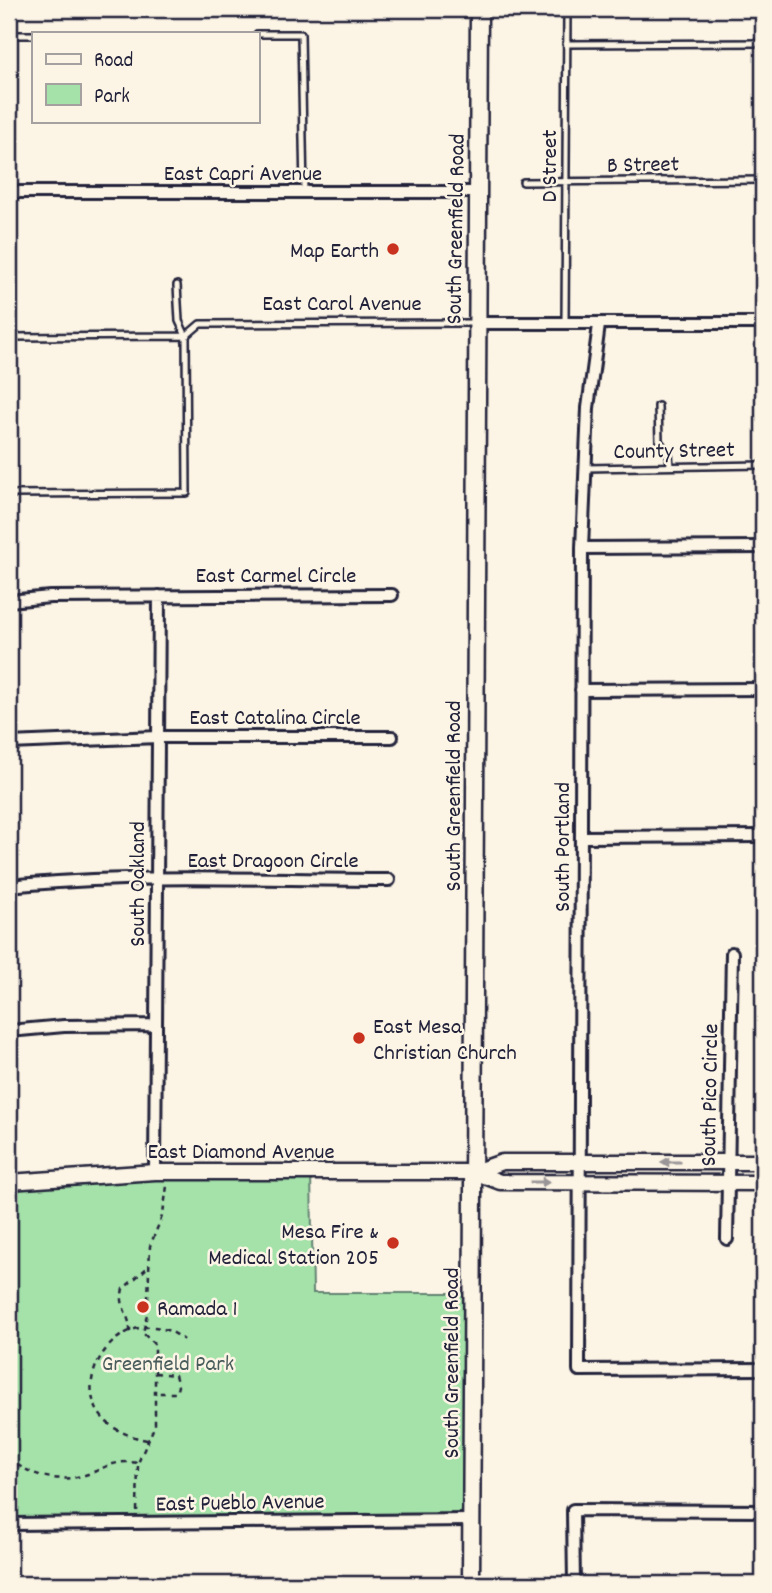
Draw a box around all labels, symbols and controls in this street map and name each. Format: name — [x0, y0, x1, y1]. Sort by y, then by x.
legend — [32, 32, 259, 122]
text: Road — [94, 47, 133, 77]
text: Park — [94, 83, 130, 113]
street label: D Street — [535, 129, 568, 203]
street label: South Greenfield Road — [439, 133, 476, 325]
street label: B Street — [607, 149, 679, 184]
street label: East Capri Avenue — [164, 159, 322, 192]
place label: Map Earth — [290, 236, 379, 269]
marker: Map Earth — [385, 241, 401, 257]
street label: East Carol Avenue — [262, 289, 422, 322]
street label: County Street — [613, 435, 735, 470]
street label: East Carmel Circle — [196, 561, 356, 594]
street label: South Greenfield Road — [439, 701, 472, 891]
street label: East Catalina Circle — [189, 703, 361, 736]
street label: South Portland — [548, 782, 581, 912]
street label: South Oakland — [123, 821, 156, 947]
street label: East Dragoon Circle — [187, 846, 359, 879]
place label: East Mesa Christian Church — [373, 1012, 517, 1071]
street label: South Pico Circle — [694, 1023, 729, 1167]
marker: East Mesa Christian Church — [351, 1030, 367, 1046]
street label: East Diamond Avenue — [147, 1137, 335, 1170]
one-way arrow — [659, 1156, 681, 1168]
one-way arrow — [530, 1176, 552, 1188]
place label: Mesa Fire & Medical Station 205 — [208, 1217, 379, 1276]
marker: Mesa Fire & Medical Station 205 — [385, 1235, 401, 1251]
street label: South Greenfield Road — [437, 1268, 470, 1458]
place label: Ramada 1 — [157, 1294, 237, 1327]
marker: Ramada 1 — [135, 1299, 151, 1315]
park label: Greenfield Park — [102, 1349, 234, 1382]
street label: East Pueblo Avenue — [155, 1487, 325, 1522]

